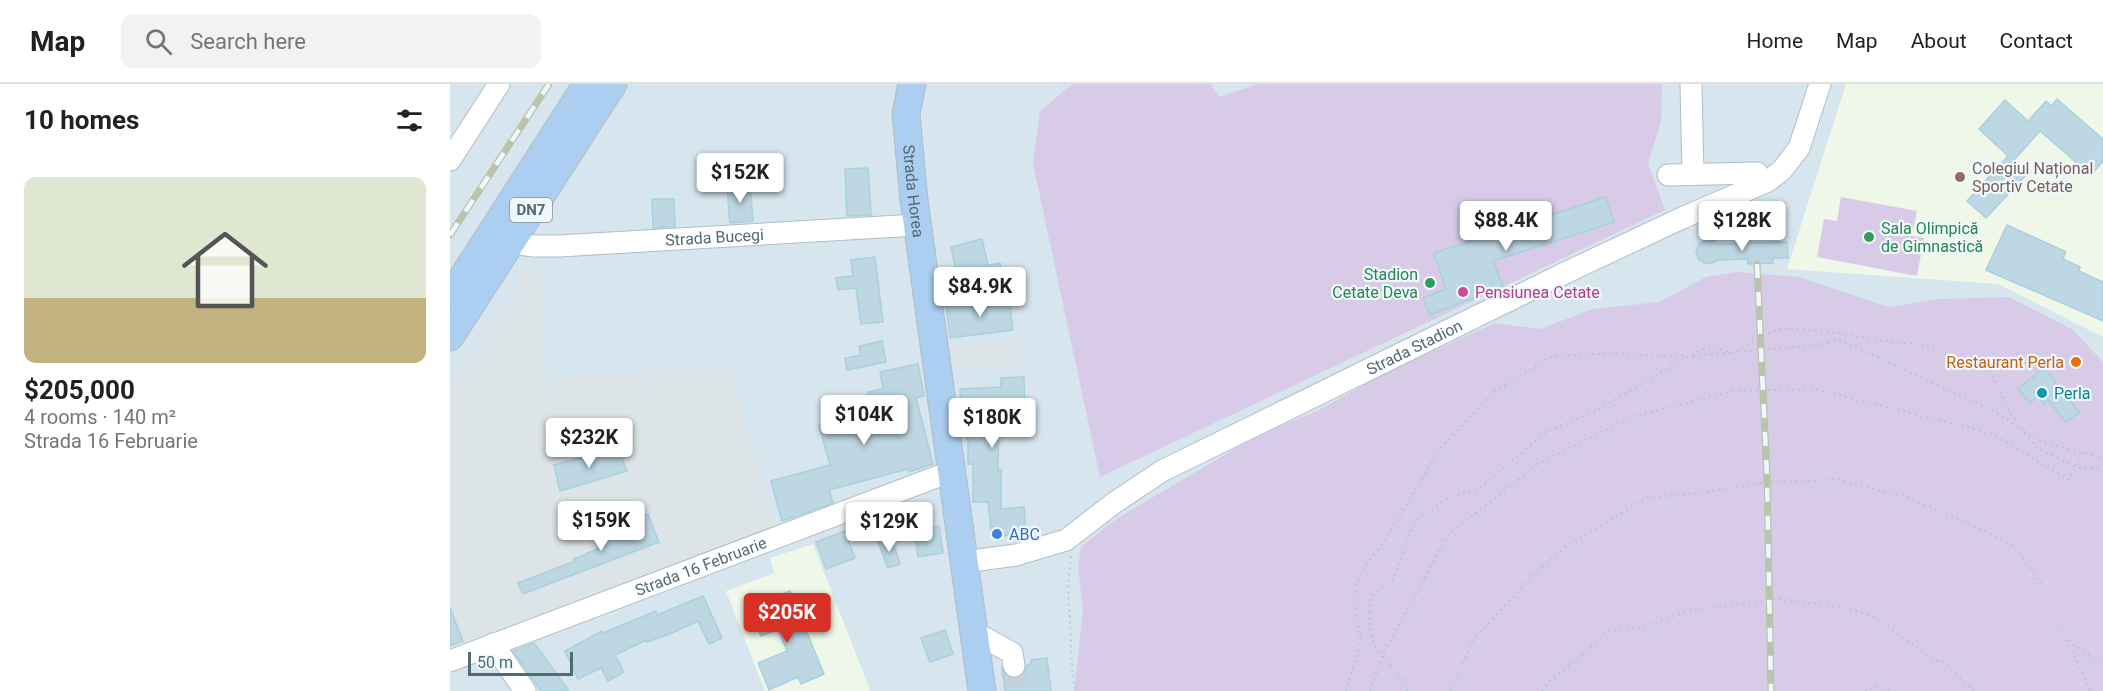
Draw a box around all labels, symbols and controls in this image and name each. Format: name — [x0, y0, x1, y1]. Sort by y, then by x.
search box — [121, 14, 541, 68]
text: Map — [30, 25, 85, 58]
icon: search — [142, 25, 175, 58]
text: Search here — [190, 29, 306, 54]
text: Home — [1747, 29, 1803, 53]
text: Map — [1836, 29, 1878, 53]
text: About — [1911, 29, 1967, 53]
text: Contact — [2000, 29, 2073, 53]
icon: filters — [393, 104, 426, 137]
text: 10 homes — [24, 105, 139, 135]
street label: Strada Horea — [899, 144, 929, 239]
pin: $152K — [698, 153, 782, 204]
place label: Colegiul Național Sportiv Cetate — [1972, 159, 2093, 196]
text: $152K — [711, 160, 769, 184]
marker: Colegiul Național Sportiv Cetate — [1953, 170, 1967, 184]
road number: DN7 — [510, 198, 552, 222]
pin: $88.4K — [1457, 201, 1555, 252]
pin: $128K — [1700, 201, 1784, 252]
text: $88.4K — [1474, 208, 1538, 232]
text: $128K — [1713, 208, 1771, 232]
icon: home — [171, 216, 279, 324]
place label: Sala Olimpică de Gimnastică — [1881, 219, 1983, 256]
street label: Strada Bucegi — [665, 225, 764, 249]
marker: Sala Olimpică de Gimnastică — [1862, 230, 1876, 244]
place label: Stadion Cetate Deva — [1332, 265, 1418, 302]
pin: $84.9K — [931, 267, 1029, 318]
text: $84.9K — [948, 274, 1012, 298]
marker: Stadion Cetate Deva — [1423, 276, 1437, 290]
place label: Pensiunea Cetate — [1475, 283, 1600, 302]
marker: Pensiunea Cetate — [1456, 285, 1470, 299]
street label: Strada Stadion — [1363, 315, 1465, 379]
place label: Restaurant Perla — [1946, 353, 2064, 372]
marker: Restaurant Perla — [2069, 355, 2083, 369]
text: $205,000 — [24, 375, 135, 405]
place label: Perla — [2054, 384, 2091, 403]
marker: Perla — [2035, 386, 2049, 400]
pin: $104K — [822, 395, 906, 446]
pin: $180K — [950, 398, 1034, 449]
text: $104K — [835, 402, 893, 426]
text: 4 rooms · 140 m² — [24, 405, 176, 429]
text: $180K — [963, 405, 1021, 429]
pin: $232K — [547, 418, 631, 469]
text: $232K — [560, 425, 618, 449]
text: Strada 16 Februarie — [24, 429, 198, 453]
pin: $159K — [559, 501, 643, 552]
pin: $129K — [847, 502, 931, 553]
text: $159K — [572, 508, 630, 532]
text: $129K — [860, 509, 918, 533]
place label: ABC — [1009, 525, 1040, 544]
marker: ABC — [990, 527, 1004, 541]
street label: Strada 16 Februarie — [632, 533, 769, 600]
pin: $205K — [745, 593, 829, 644]
text: $205K — [758, 600, 816, 624]
scale bar — [468, 649, 573, 676]
text: 50 m — [477, 653, 513, 672]

